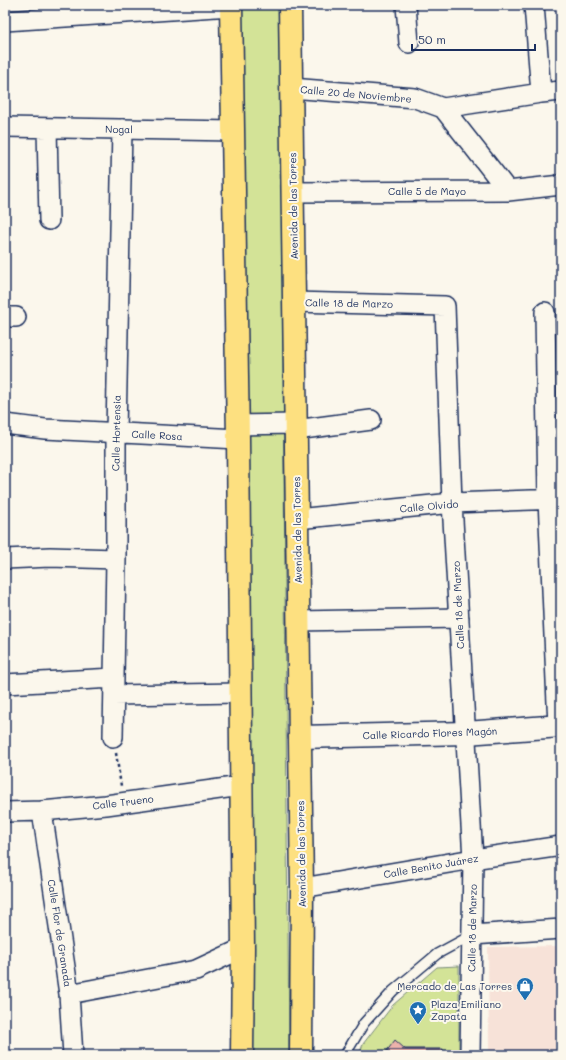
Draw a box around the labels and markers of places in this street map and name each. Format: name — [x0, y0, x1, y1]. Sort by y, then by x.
shop icon: Mercado de Las Torres — [515, 976, 535, 1001]
place label: Mercado de Las Torres — [397, 979, 512, 993]
place label: Plaza Emiliano Zapata — [431, 997, 501, 1023]
place icon: Plaza Emiliano Zapata — [408, 1000, 428, 1025]

